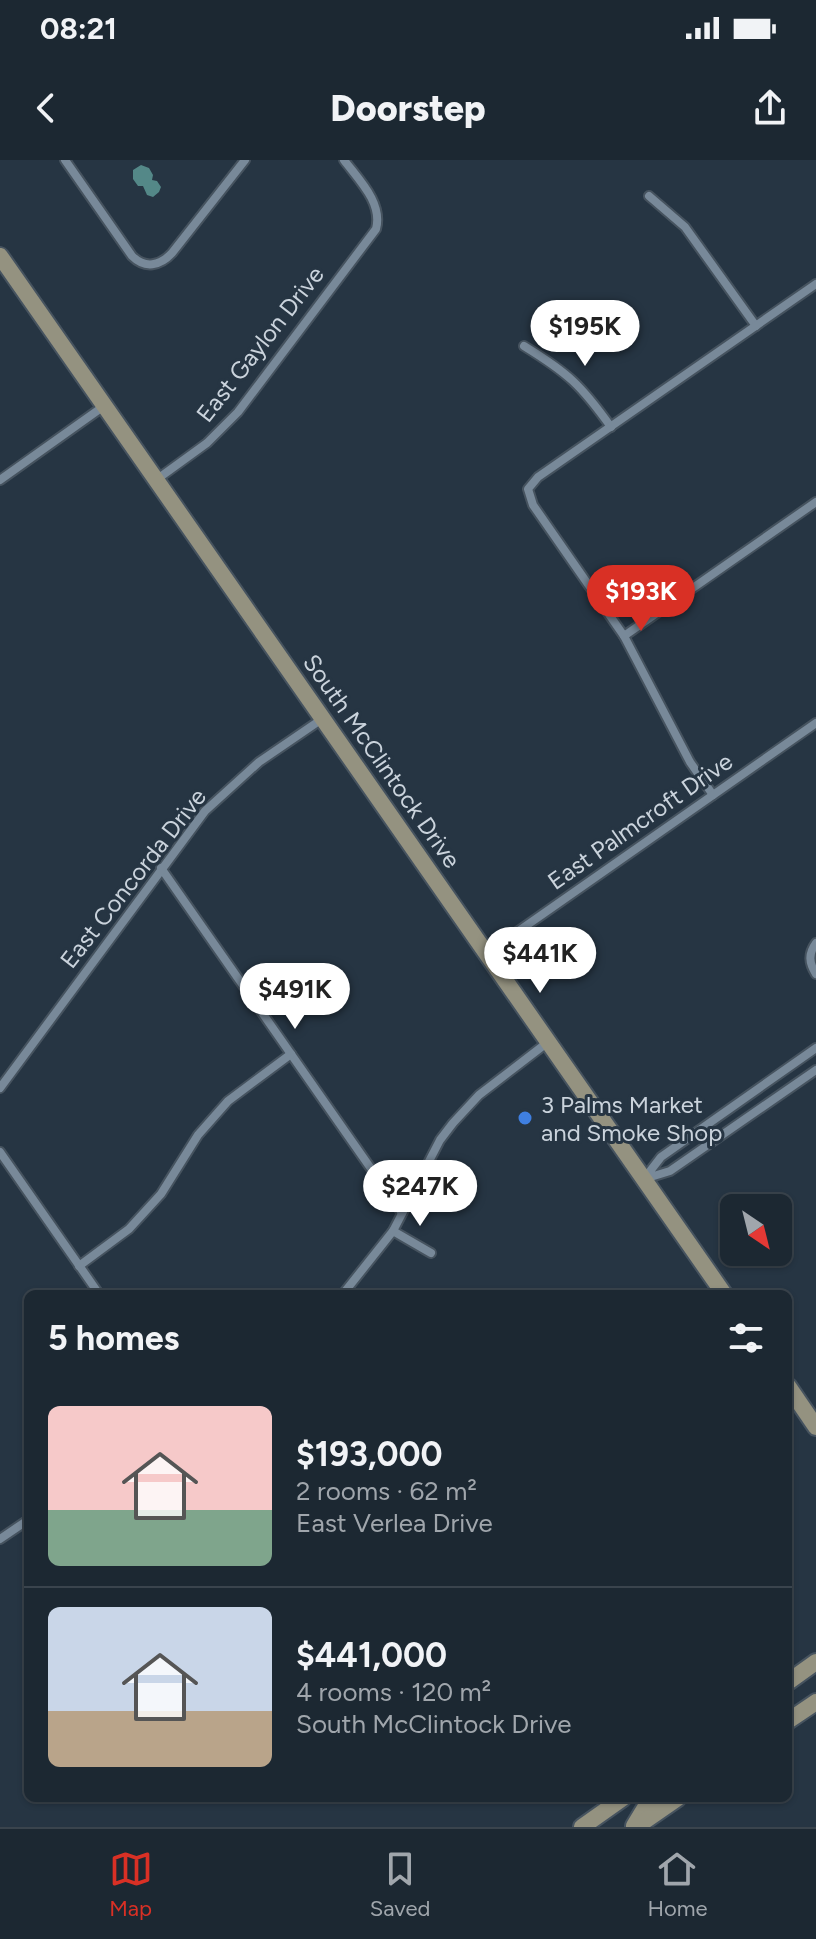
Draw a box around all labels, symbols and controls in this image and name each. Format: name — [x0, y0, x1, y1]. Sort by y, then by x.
text: 08:21 — [40, 10, 117, 47]
icon: back — [24, 86, 68, 130]
icon: share — [748, 86, 792, 130]
text: Doorstep — [330, 87, 486, 130]
street label: East Gaylon Drive — [190, 260, 330, 428]
pin: $195K — [529, 300, 641, 368]
text: $195K — [549, 310, 621, 342]
pin: $193K — [585, 565, 697, 633]
text: $193K — [605, 575, 677, 607]
street label: South McClintock Drive — [297, 649, 467, 873]
street label: East Palmcroft Drive — [542, 746, 738, 896]
street label: East Concorda Drive — [54, 782, 212, 974]
pin: $441K — [484, 927, 596, 995]
text: $441K — [502, 937, 578, 969]
pin: $491K — [239, 963, 351, 1031]
text: $491K — [258, 973, 332, 1005]
place label: 3 Palms Market and Smoke Shop — [541, 1090, 722, 1147]
marker: 3 Palms Market and Smoke Shop — [516, 1109, 534, 1127]
pin: $247K — [364, 1160, 476, 1228]
text: $247K — [381, 1170, 459, 1202]
north arrow — [720, 1194, 792, 1266]
map controls — [720, 1194, 792, 1266]
icon: filters — [724, 1316, 768, 1360]
text: 5 homes — [48, 1318, 179, 1359]
text: $193,000 — [296, 1434, 443, 1475]
icon: home — [112, 1438, 208, 1534]
text: 2 rooms · 62 m² — [296, 1475, 477, 1507]
text: East Verlea Drive — [296, 1507, 493, 1539]
text: $441,000 — [296, 1635, 447, 1676]
icon: home — [112, 1639, 208, 1735]
text: 4 rooms · 120 m² — [296, 1676, 491, 1708]
text: South McClintock Drive — [296, 1708, 571, 1740]
tab: Map — [109, 1847, 153, 1922]
tab: Saved — [370, 1847, 430, 1922]
tab: Home — [647, 1847, 707, 1922]

